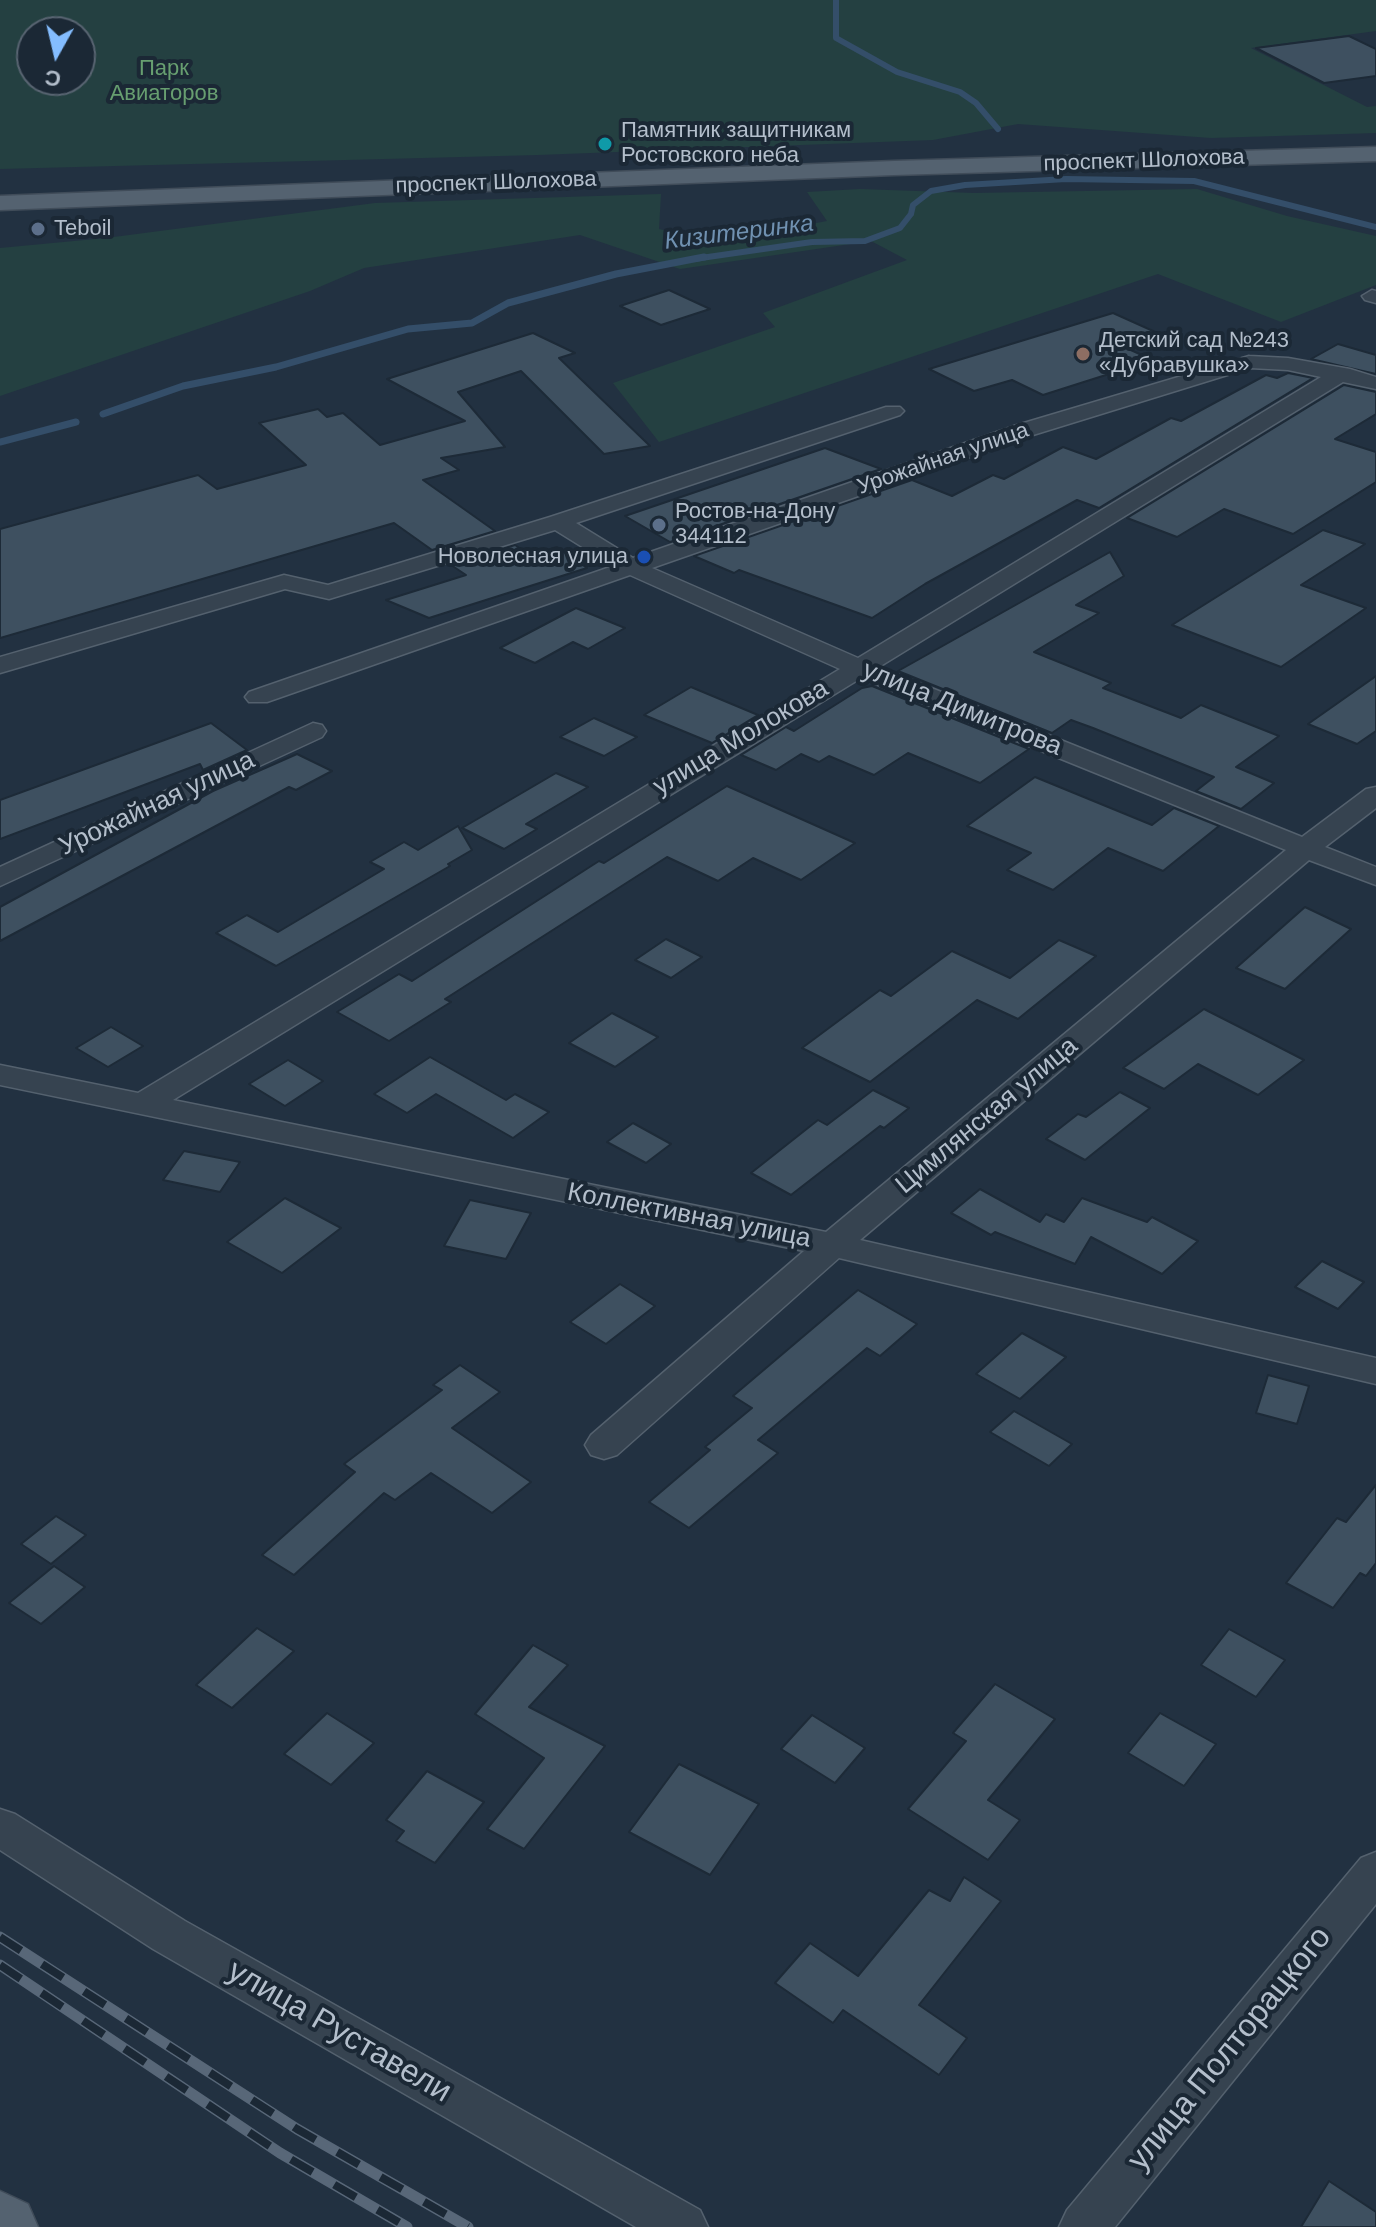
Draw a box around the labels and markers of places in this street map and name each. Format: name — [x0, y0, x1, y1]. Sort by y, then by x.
place label: Памятник защитникам Ростовского неба — [621, 118, 851, 170]
marker: Памятник защитникам Ростовского неба — [596, 135, 614, 153]
place label: Teboil — [54, 216, 111, 242]
marker: Teboil — [29, 220, 47, 238]
place label: Детский сад №243 «Дубравушка» — [1099, 328, 1289, 380]
marker: Детский сад №243 «Дубравушка» — [1074, 345, 1092, 363]
place label: Ростов-на-Дону 344112 — [675, 499, 835, 550]
marker: Ростов-на-Дону 344112 — [650, 516, 668, 534]
place label: Новолесная улица — [438, 544, 628, 570]
marker: Новолесная улица — [635, 548, 653, 566]

